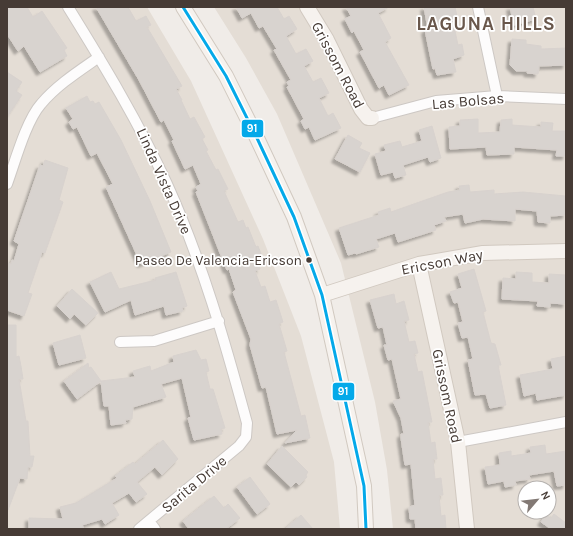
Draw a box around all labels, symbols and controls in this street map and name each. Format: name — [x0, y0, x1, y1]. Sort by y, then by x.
district label: LAGUNA HILLS — [416, 13, 556, 35]
street label: Grissom Road — [308, 19, 368, 111]
street label: Las Bolsas — [431, 89, 505, 113]
line badge: 91 — [241, 119, 264, 138]
text: 91 — [247, 122, 257, 135]
street label: Linda Vista Drive — [132, 125, 196, 237]
street label: Ericson Way — [400, 245, 484, 279]
place label: Paseo De Valencia-Ericson — [135, 252, 302, 269]
marker: Paseo De Valencia-Ericson — [304, 255, 314, 265]
street label: Grissom Road — [428, 347, 466, 445]
line badge: 91 — [332, 382, 355, 401]
text: 91 — [338, 385, 348, 398]
street label: Sarita Drive — [158, 451, 230, 517]
north arrow — [517, 480, 557, 520]
text: N — [538, 489, 553, 502]

